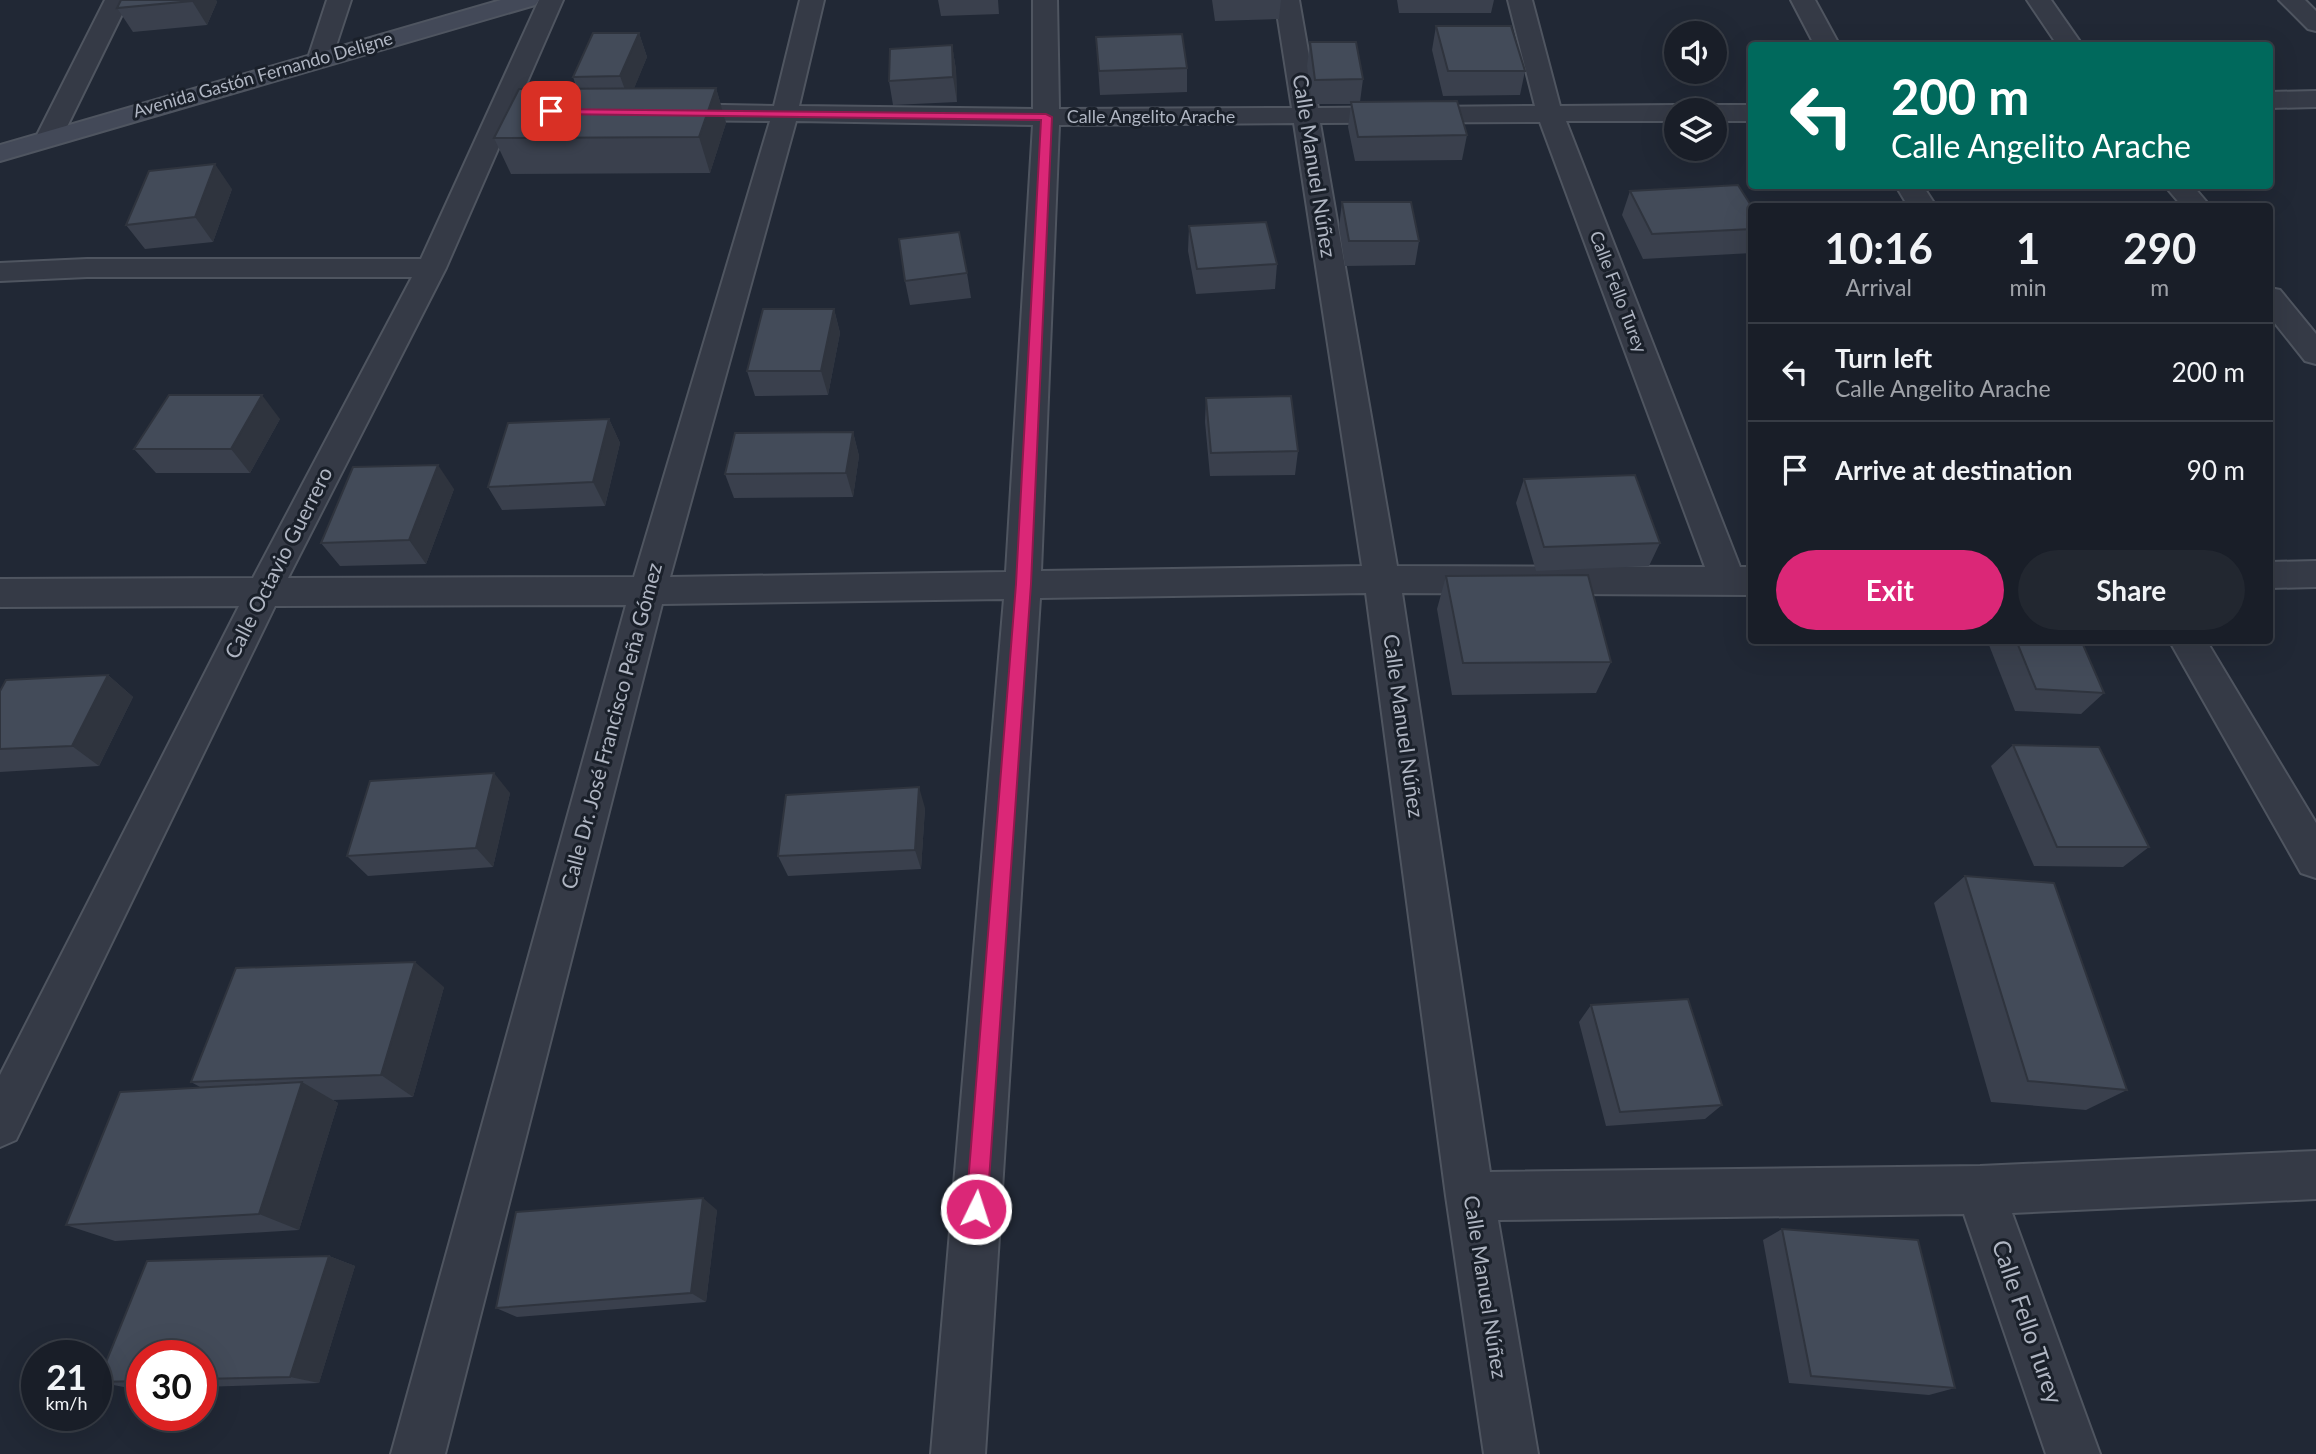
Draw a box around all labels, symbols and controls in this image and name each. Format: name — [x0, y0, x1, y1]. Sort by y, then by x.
map controls — [1664, 21, 1727, 161]
button: sound — [1664, 21, 1727, 84]
street label: Avenida Gastón Fernando Deligne — [130, 26, 395, 122]
text: 200 m — [1891, 67, 2029, 125]
icon: left — [1776, 70, 1867, 161]
street label: Calle Manuel Núñez — [1289, 72, 1342, 259]
pin — [521, 81, 581, 141]
icon: arrive — [532, 92, 570, 130]
button: layers — [1664, 98, 1727, 161]
street label: Calle Angelito Arache — [1067, 105, 1235, 127]
text: Calle Angelito Arache — [1891, 126, 2191, 165]
text: 10:16 — [1825, 223, 1933, 273]
text: 1 — [2016, 223, 2040, 273]
text: 290 — [2123, 223, 2196, 273]
street label: Calle Fello Turey — [1586, 228, 1653, 356]
text: Arrival — [1846, 273, 1912, 301]
text: min — [2009, 273, 2047, 301]
text: m — [2150, 273, 2169, 301]
text: Turn left — [1835, 342, 1932, 374]
icon: left — [1776, 353, 1814, 391]
text: 200 m — [2172, 356, 2245, 388]
text: Calle Angelito Arache — [1835, 374, 2051, 402]
icon: arrive — [1776, 451, 1814, 489]
text: Arrive at destination — [1835, 454, 2072, 486]
text: 90 m — [2187, 454, 2245, 486]
street label: Calle Octavio Guerrero — [219, 462, 337, 662]
button: Exit — [1776, 550, 2004, 630]
button: Share — [2018, 550, 2245, 630]
street label: Calle Dr. José Francisco Peña Gómez — [555, 560, 666, 891]
street label: Calle Manuel Núñez — [1379, 632, 1430, 819]
position arrow — [939, 1172, 1013, 1246]
street label: Calle Manuel Núñez — [1460, 1193, 1513, 1380]
street label: Calle Fello Turey — [1987, 1236, 2070, 1408]
speed limit sign: 30 — [126, 1340, 217, 1431]
text: 21 — [46, 1355, 87, 1397]
text: km/h — [45, 1392, 88, 1414]

